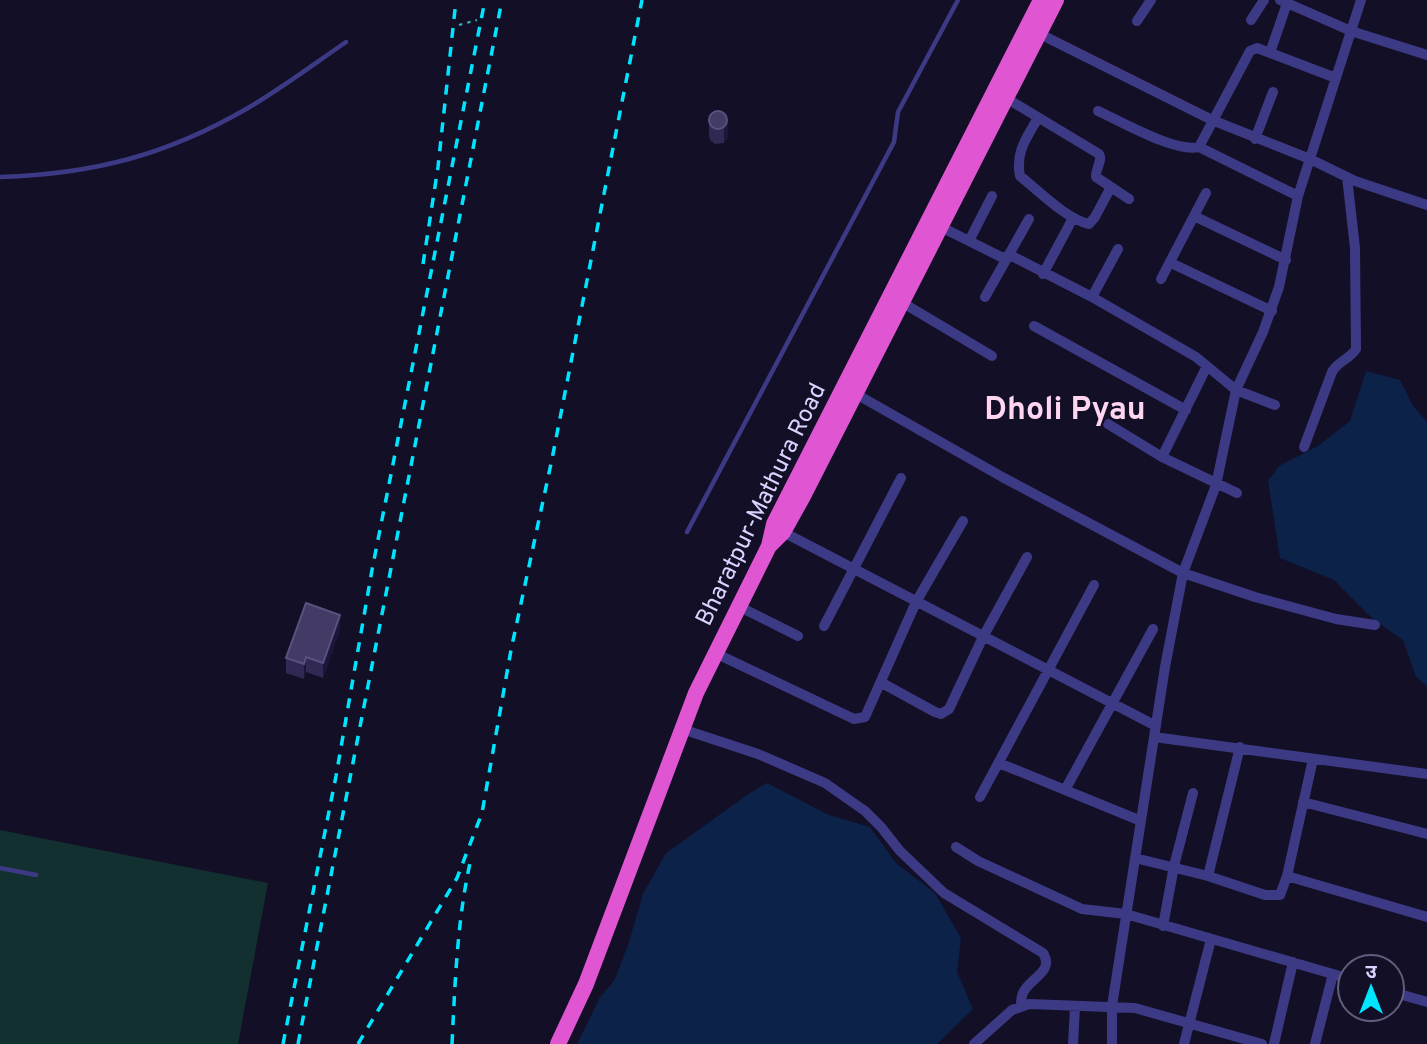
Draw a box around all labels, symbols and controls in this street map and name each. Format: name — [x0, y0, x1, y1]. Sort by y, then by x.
street label: Bharatpur-Mathura Road — [690, 379, 834, 631]
district label: Dholi Pyau — [984, 391, 1146, 431]
north arrow — [1336, 953, 1406, 1023]
text: उ — [1365, 961, 1377, 985]

